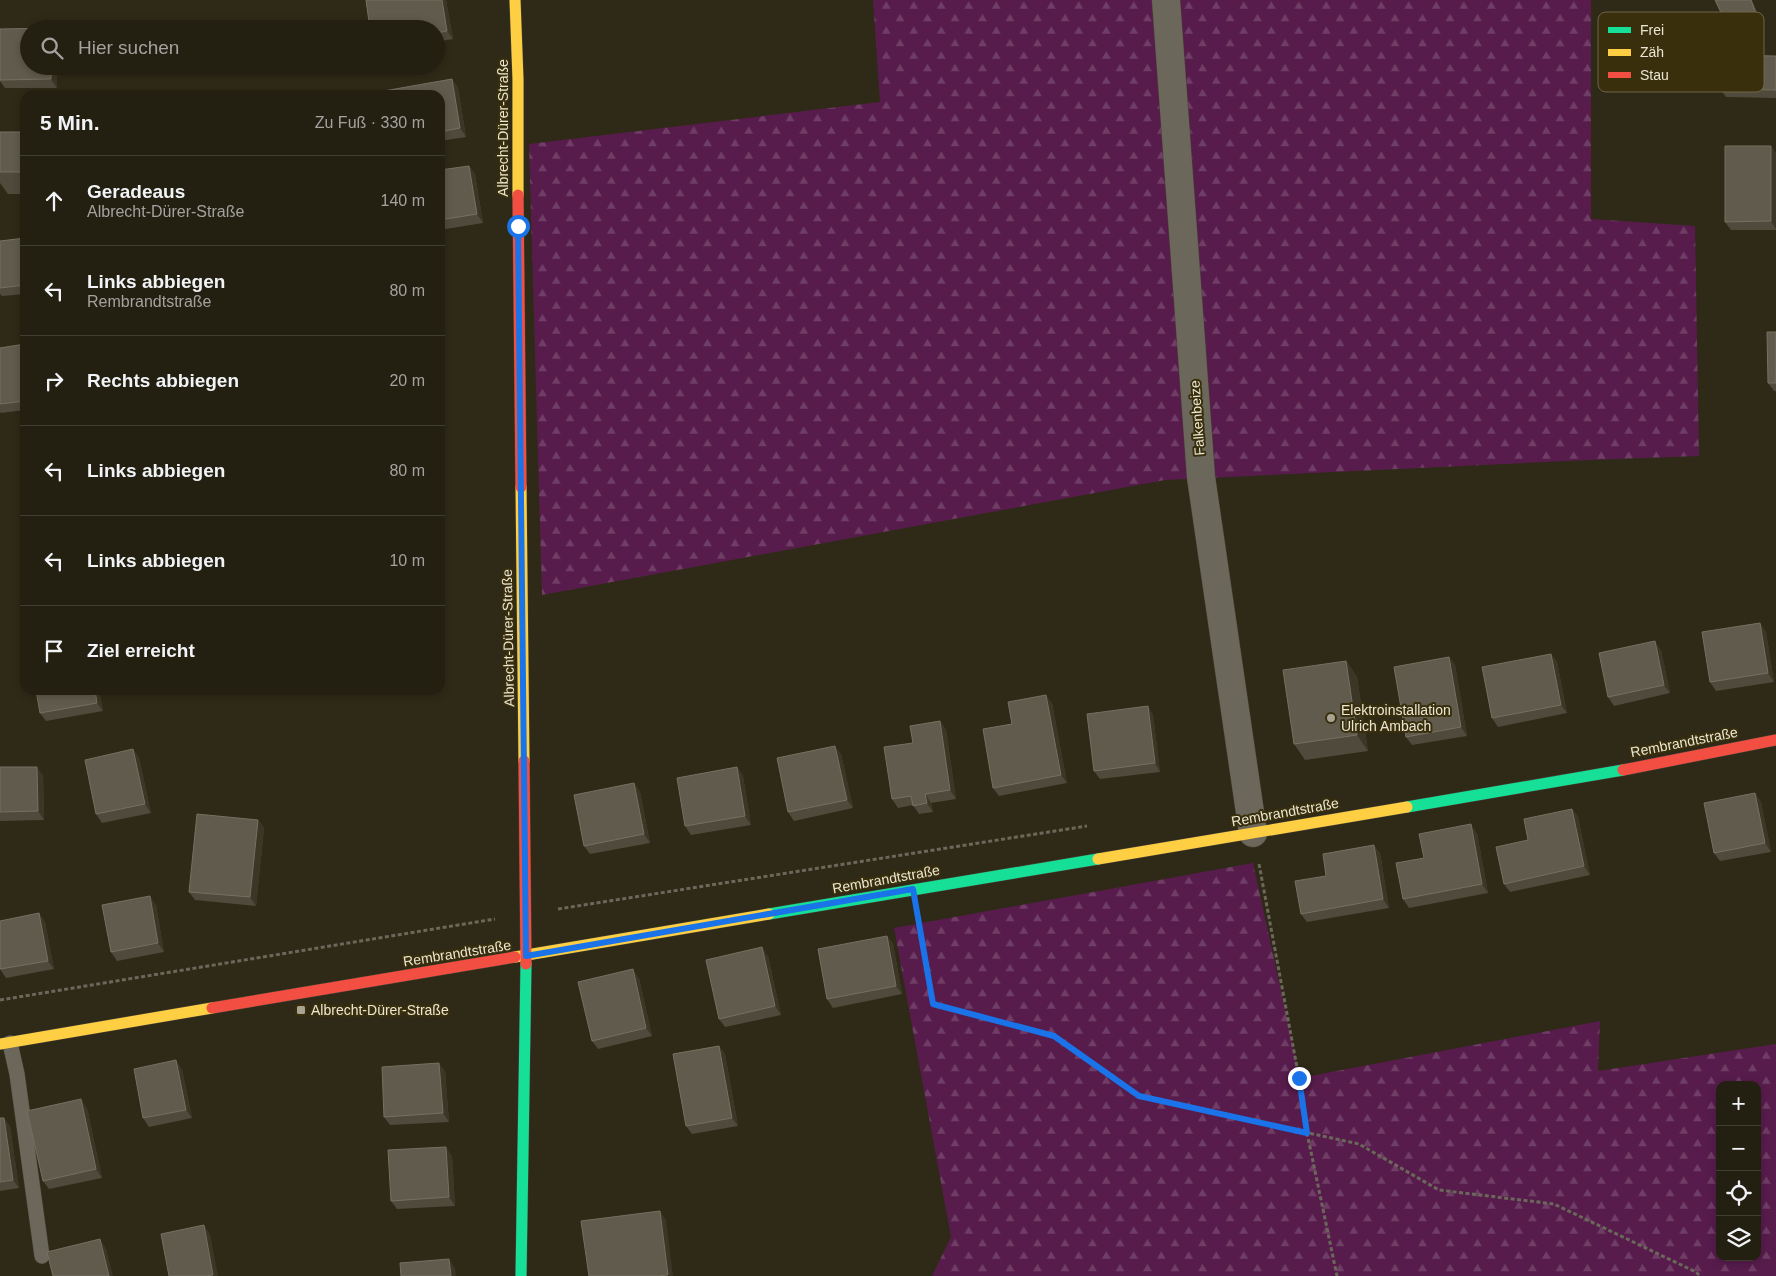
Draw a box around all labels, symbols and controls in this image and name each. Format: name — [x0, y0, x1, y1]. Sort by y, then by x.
legend — [1598, 12, 1764, 92]
search box — [20, 20, 445, 75]
text: Frei — [1640, 22, 1664, 38]
icon: search — [38, 34, 66, 62]
text: Hier suchen — [78, 37, 179, 58]
text: Zäh — [1640, 44, 1664, 60]
street label: Albrecht-Dürer-Straße — [495, 59, 511, 197]
text: Stau — [1640, 67, 1669, 83]
text: 5 Min. — [40, 111, 100, 134]
text: Zu Fuß · 330 m — [315, 114, 425, 131]
text: Geradeaus — [87, 181, 185, 202]
icon: ahead — [40, 187, 68, 215]
text: 140 m — [381, 192, 425, 209]
text: Albrecht-Dürer-Straße — [87, 203, 244, 220]
route start — [507, 215, 530, 238]
text: Links abbiegen — [87, 271, 225, 292]
icon: left — [40, 277, 68, 305]
text: 80 m — [389, 282, 425, 299]
text: Rembrandtstraße — [87, 293, 212, 310]
icon: right — [40, 367, 68, 395]
text: Rechts abbiegen — [87, 370, 239, 391]
text: 20 m — [389, 372, 425, 389]
street label: Falkenbeize — [1186, 380, 1208, 456]
icon: left — [40, 457, 68, 485]
text: Links abbiegen — [87, 460, 225, 481]
text: 80 m — [389, 462, 425, 479]
icon: left — [40, 547, 68, 575]
text: Links abbiegen — [87, 550, 225, 571]
text: 10 m — [389, 552, 425, 569]
street label: Albrecht-Dürer-Straße — [499, 569, 517, 707]
icon: arrive — [40, 637, 68, 665]
text: Ziel erreicht — [87, 640, 195, 661]
place label: Elektroinstallation Ulrich Ambach — [1341, 702, 1451, 734]
marker: Elektroinstallation Ulrich Ambach — [1325, 712, 1337, 724]
street label: Rembrandtstraße — [1629, 724, 1739, 760]
street label: Rembrandtstraße — [1230, 795, 1340, 829]
street label: Rembrandtstraße — [831, 862, 941, 896]
street label: Rembrandtstraße — [402, 937, 512, 969]
place label: Albrecht-Dürer-Straße — [311, 1002, 449, 1018]
marker: Albrecht-Dürer-Straße — [295, 1004, 307, 1016]
route end — [1288, 1067, 1311, 1090]
map controls — [1716, 1081, 1761, 1261]
button: + — [1716, 1081, 1761, 1126]
button: − — [1716, 1126, 1761, 1171]
button: locate — [1716, 1171, 1761, 1216]
button: layers — [1716, 1216, 1761, 1261]

